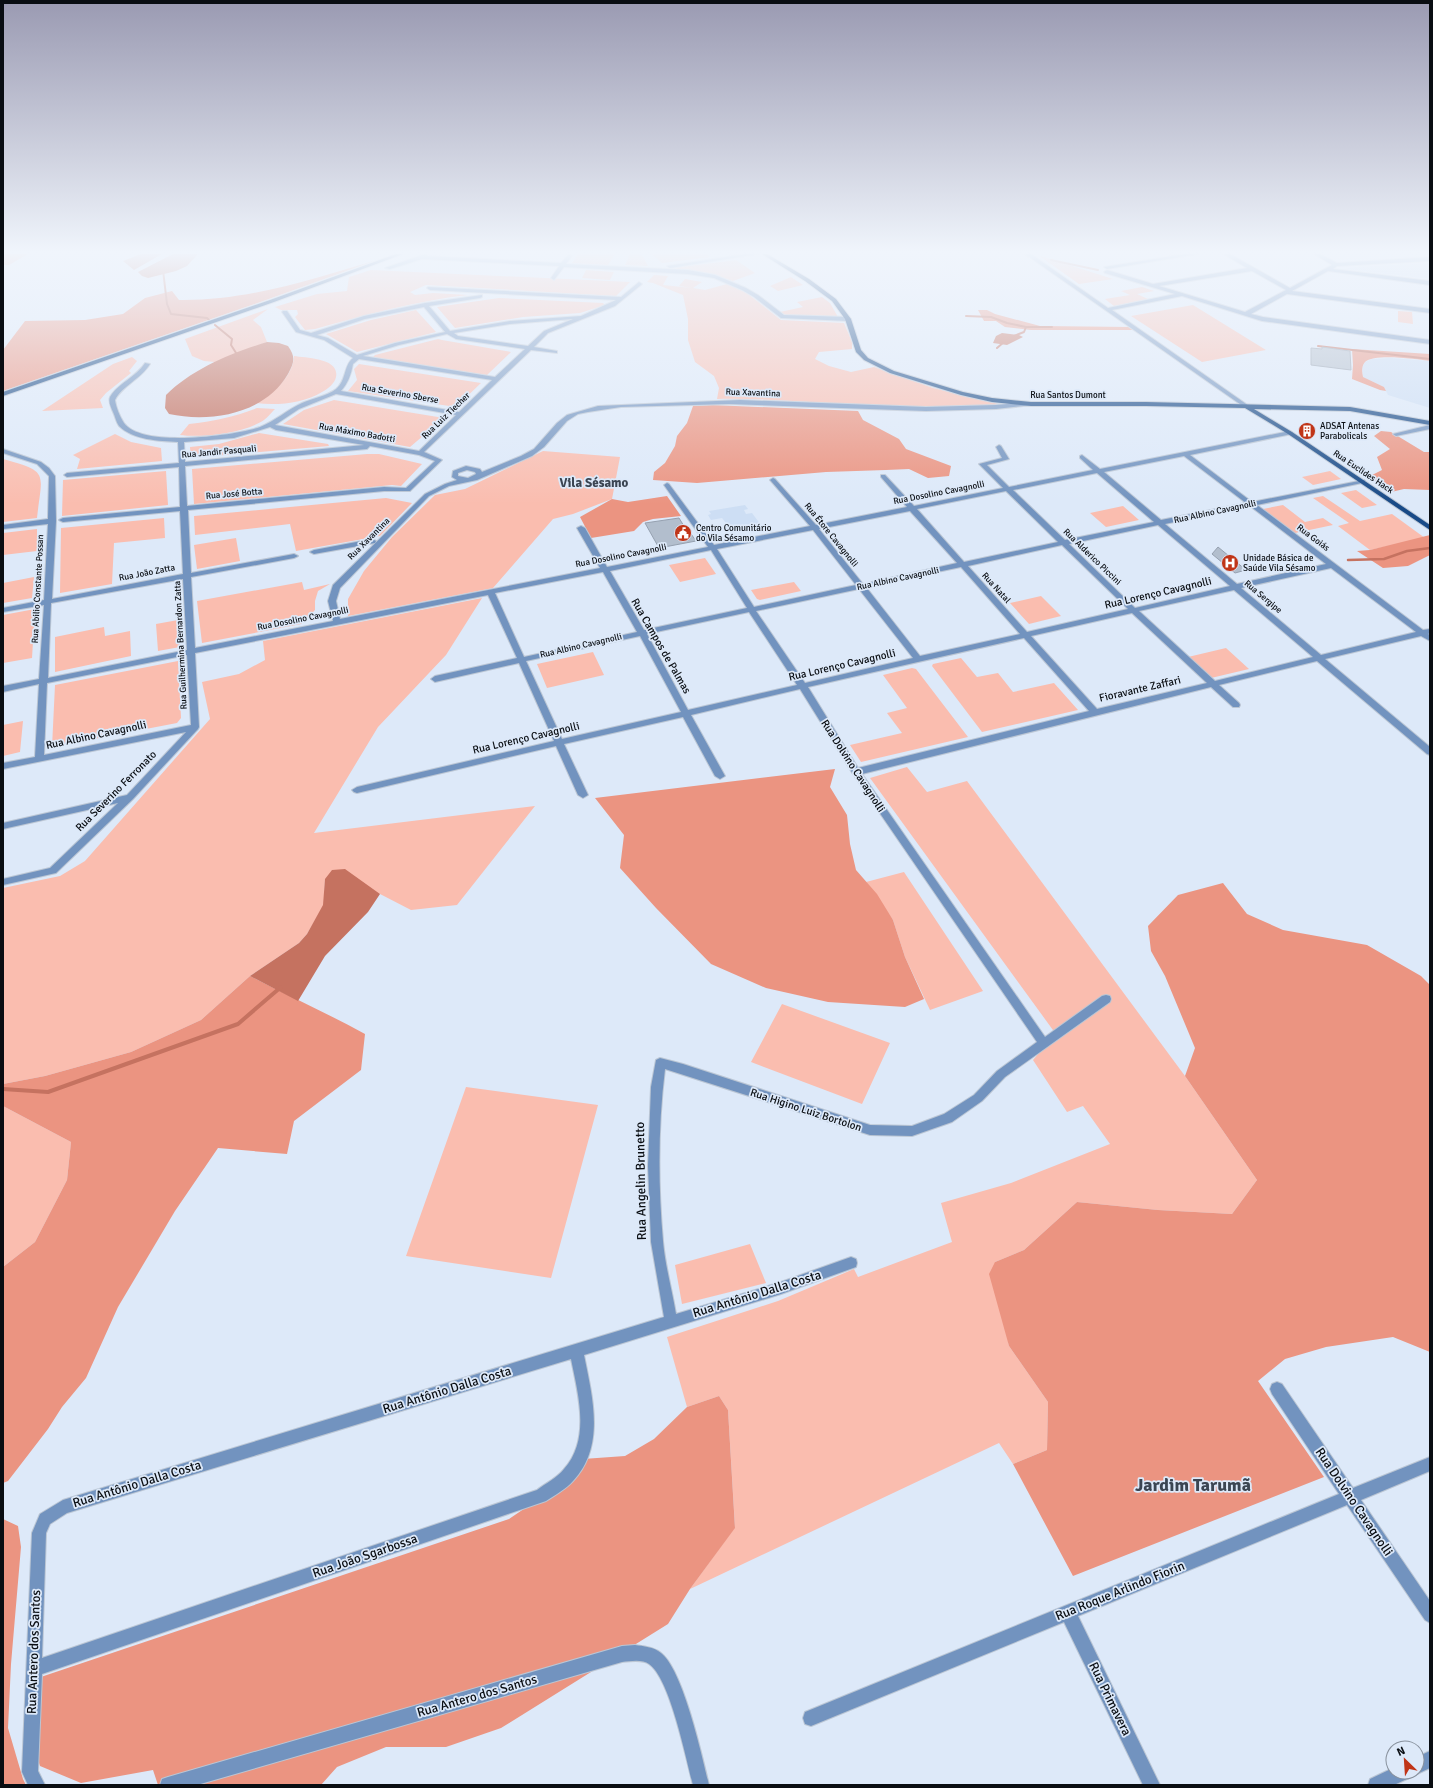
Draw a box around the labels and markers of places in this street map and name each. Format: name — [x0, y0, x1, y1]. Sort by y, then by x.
building icon: ADSAT Antenas Parabolicals — [1297, 421, 1317, 441]
place label: ADSAT Antenas Parabolicals — [1320, 421, 1379, 442]
public building icon: Centro Comunitário do Vila Sésamo — [673, 523, 693, 543]
place label: Centro Comunitário do Vila Sésamo — [696, 523, 772, 544]
hospital icon: Unidade Básica de Saúde Vila Sésamo — [1220, 553, 1240, 573]
place label: Unidade Básica de Saúde Vila Sésamo — [1243, 553, 1316, 574]

